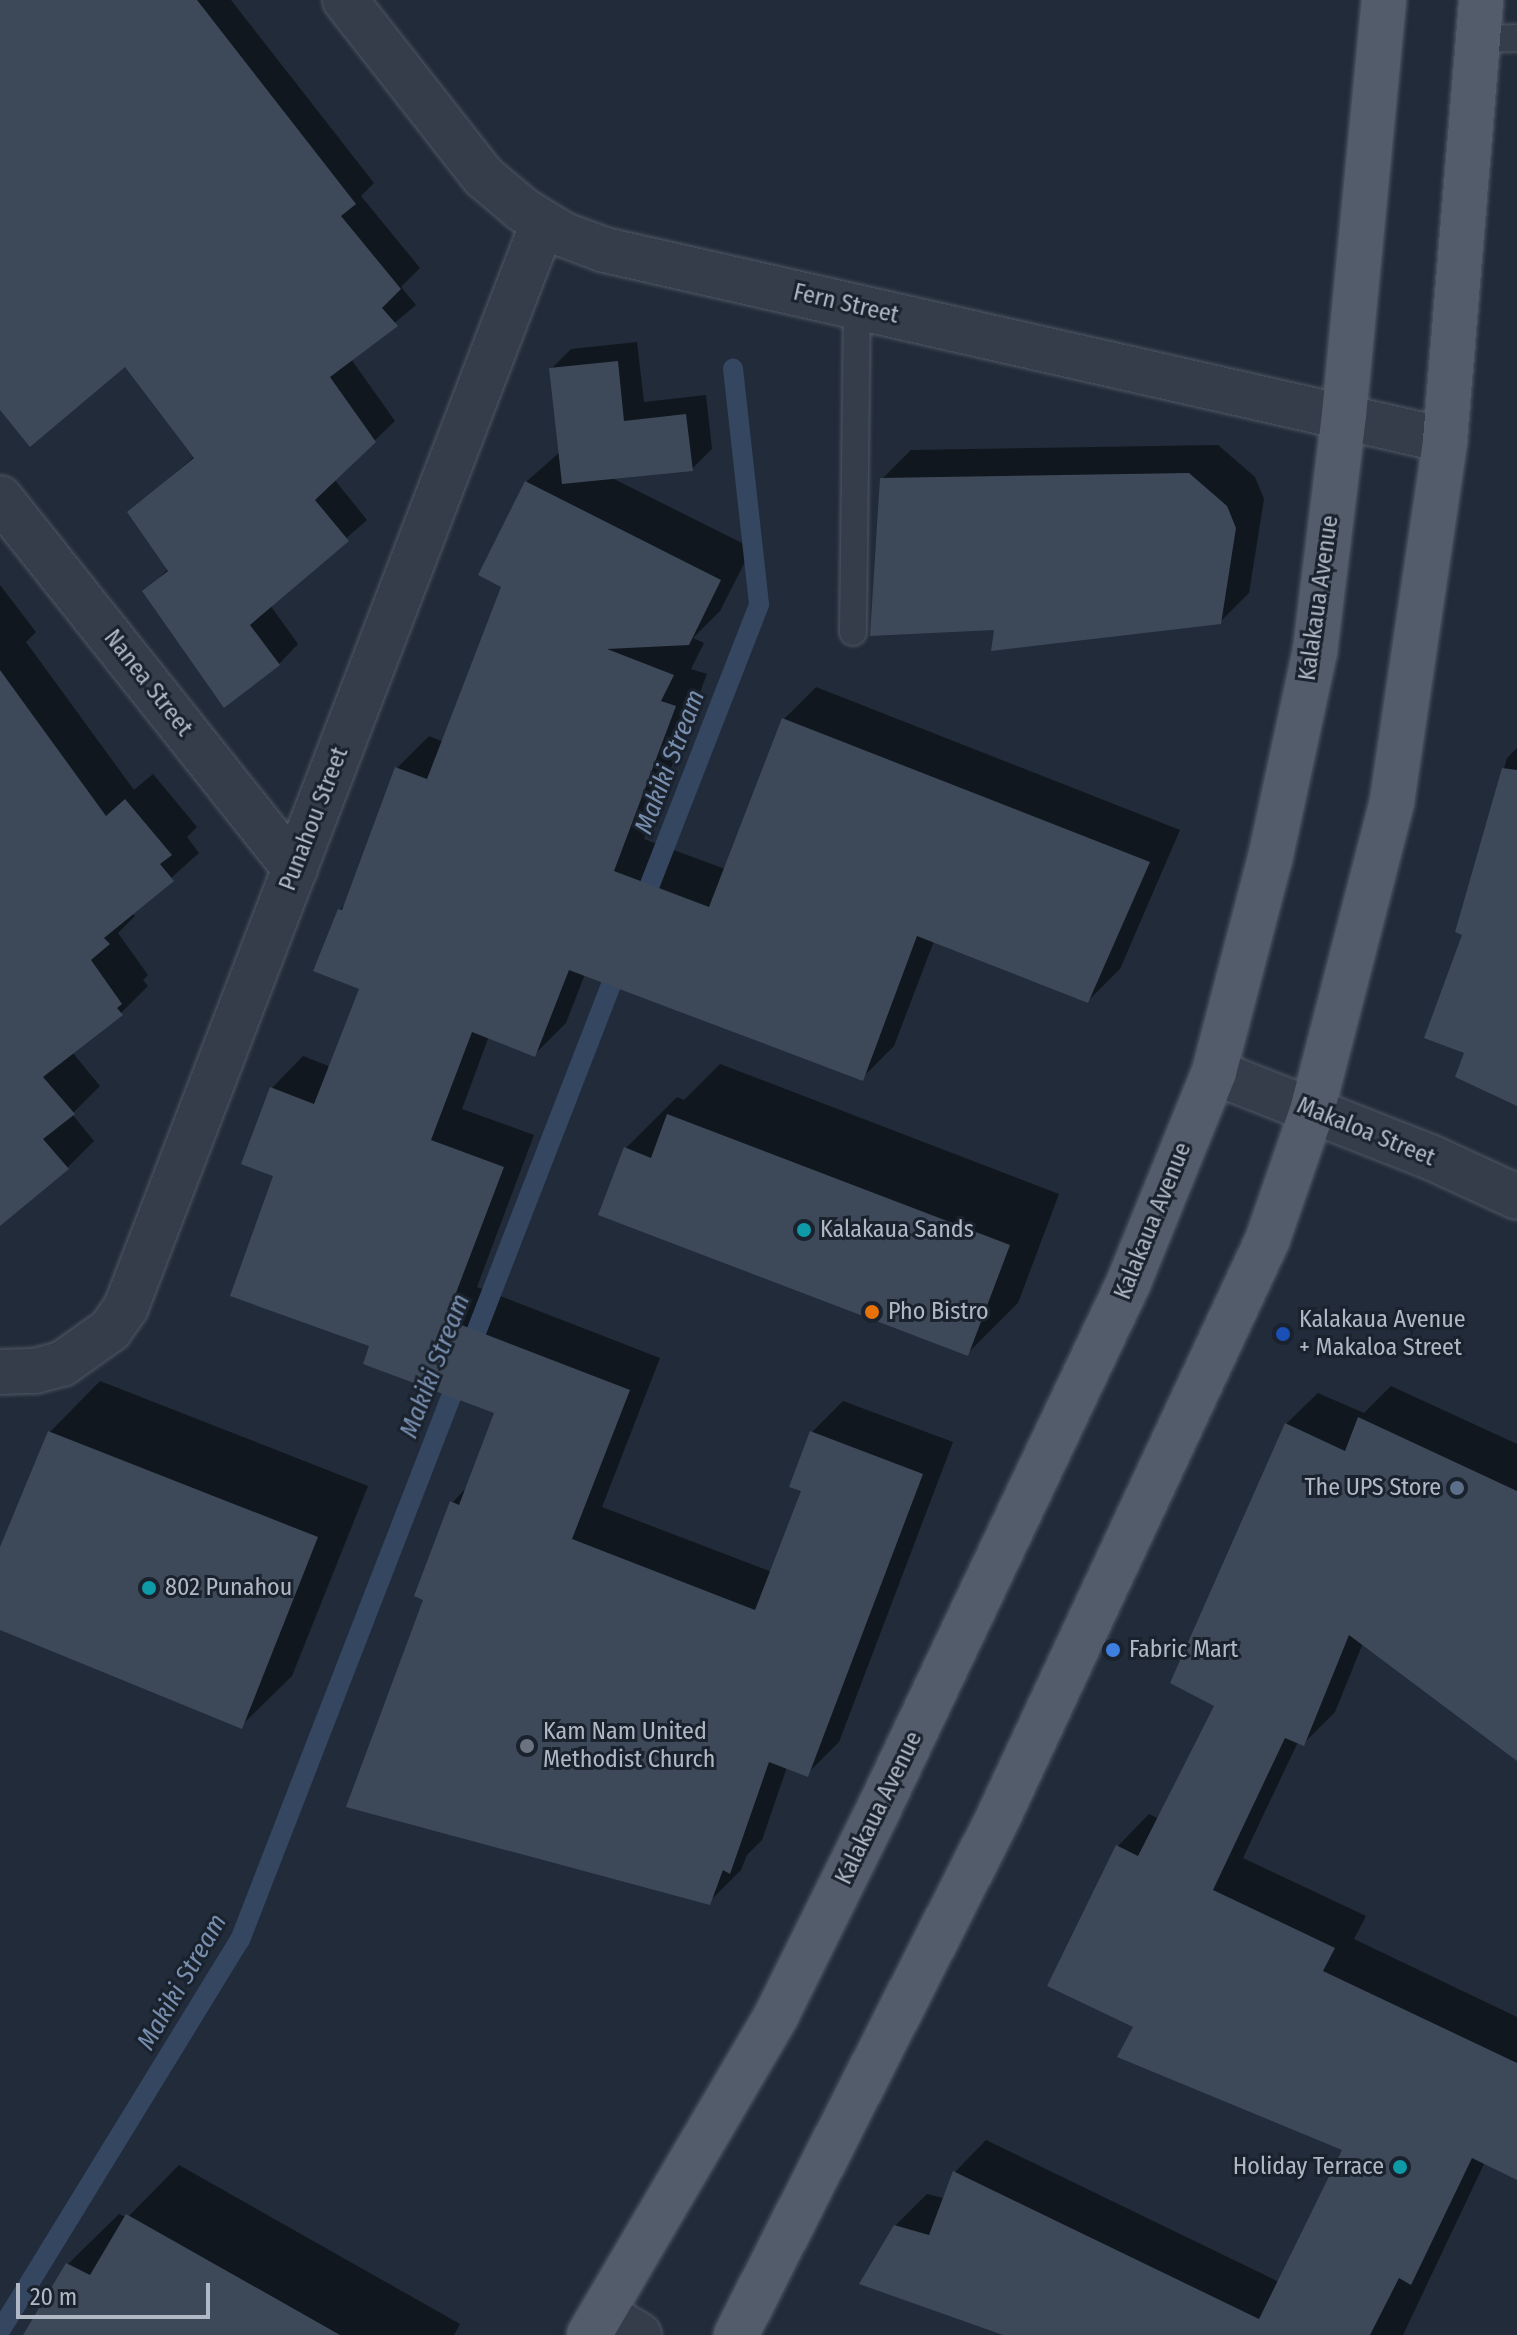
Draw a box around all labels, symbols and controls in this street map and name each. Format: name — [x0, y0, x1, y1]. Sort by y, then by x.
street label: Fern Street — [791, 278, 901, 330]
street label: Kalakaua Avenue — [1293, 513, 1345, 683]
street label: Nanea Street — [98, 624, 198, 742]
water label: Makiki Stream — [628, 686, 712, 838]
street label: Punahou Street — [273, 743, 355, 895]
street label: Makaloa Street — [1293, 1091, 1439, 1173]
street label: Kalakaua Avenue — [1108, 1138, 1198, 1304]
place label: Kalakaua Sands — [820, 1216, 974, 1244]
marker: Kalakaua Sands — [795, 1221, 813, 1239]
water label: Makiki Stream — [393, 1290, 477, 1442]
place label: Pho Bistro — [888, 1298, 989, 1326]
marker: Pho Bistro — [863, 1303, 881, 1321]
place label: Kalakaua Avenue + Makaloa Street — [1299, 1306, 1466, 1362]
marker: Kalakaua Avenue + Makaloa Street — [1274, 1325, 1292, 1343]
place label: The UPS Store — [1304, 1474, 1441, 1502]
marker: The UPS Store — [1448, 1479, 1466, 1497]
place label: 802 Punahou — [165, 1574, 292, 1602]
marker: 802 Punahou — [140, 1579, 158, 1597]
place label: Fabric Mart — [1129, 1636, 1238, 1664]
marker: Fabric Mart — [1104, 1641, 1122, 1659]
place label: Kam Nam United Methodist Church — [543, 1718, 715, 1774]
street label: Kalakaua Avenue — [830, 1727, 928, 1889]
marker: Kam Nam United Methodist Church — [518, 1737, 536, 1755]
water label: Makiki Stream — [131, 1909, 233, 2055]
place label: Holiday Terrace — [1233, 2153, 1384, 2181]
marker: Holiday Terrace — [1391, 2158, 1409, 2176]
scale bar — [20, 2267, 214, 2317]
text: 20 m — [30, 2283, 77, 2311]

